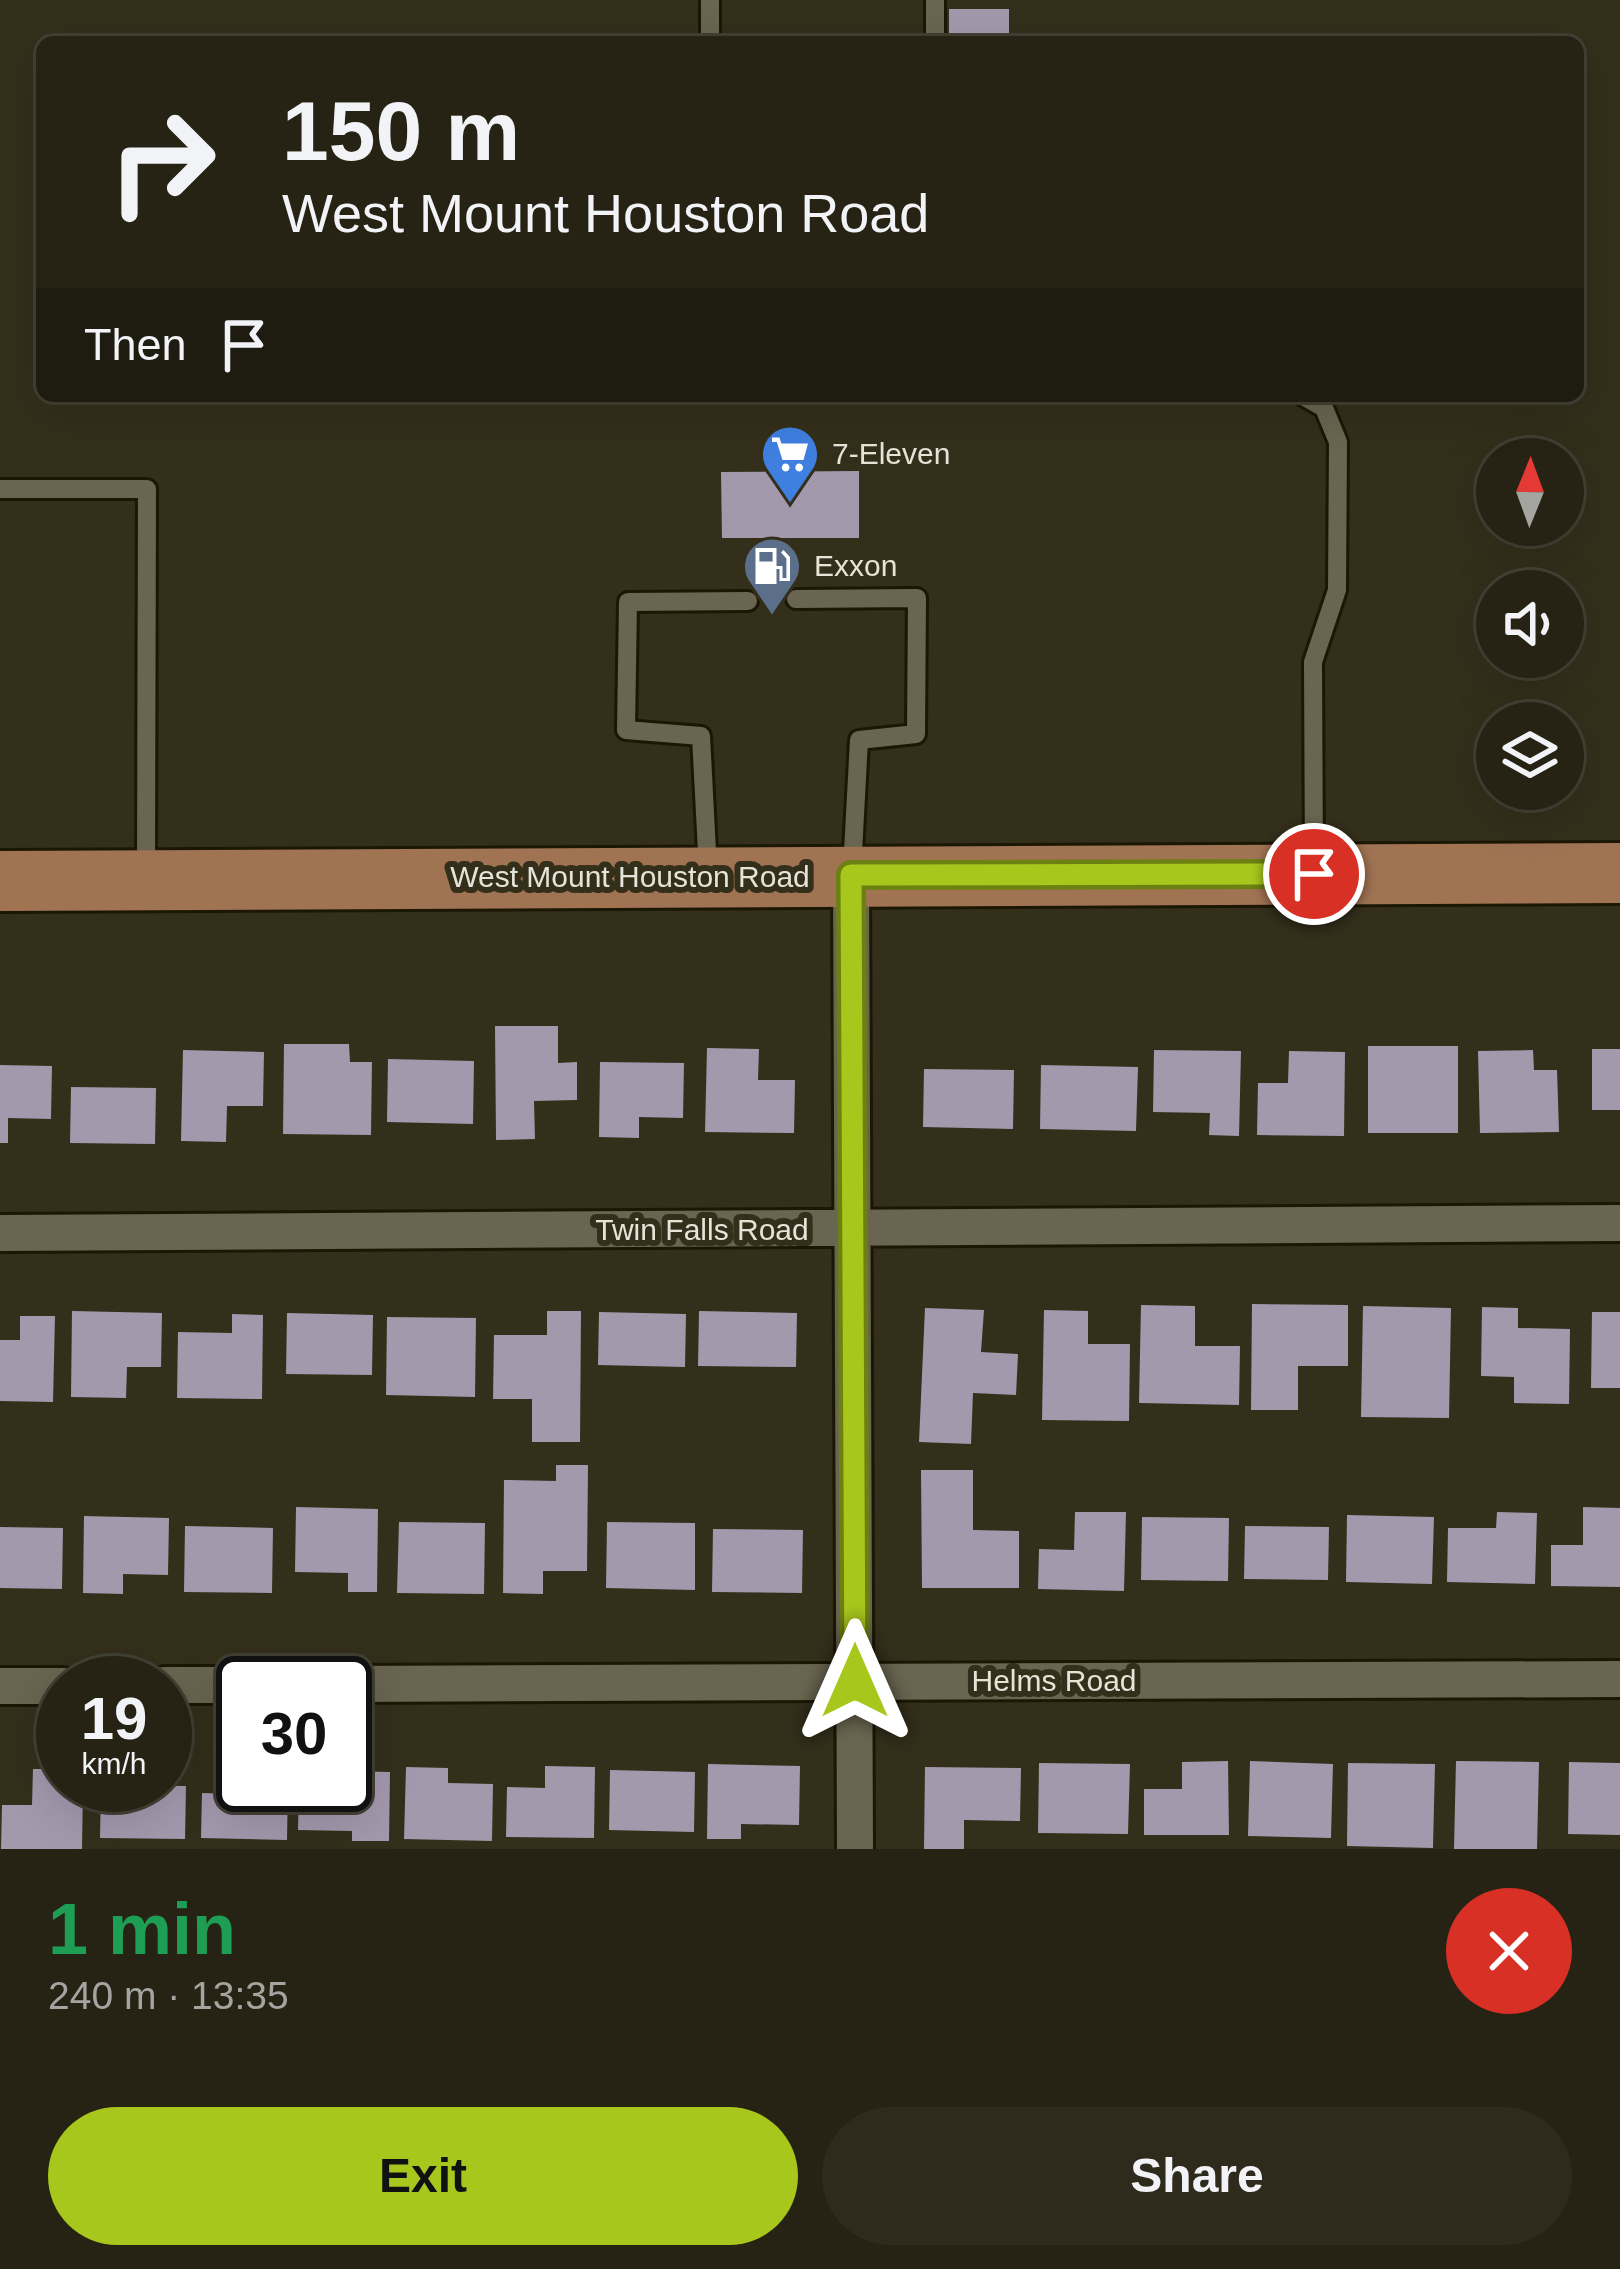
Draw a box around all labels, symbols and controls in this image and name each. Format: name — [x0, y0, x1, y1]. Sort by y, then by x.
icon: right — [84, 84, 240, 240]
text: 150 m — [282, 84, 520, 178]
text: West Mount Houston Road — [282, 183, 929, 243]
icon: arrive — [211, 312, 277, 378]
text: Then — [84, 319, 187, 370]
supermarket icon: 7-Eleven — [759, 423, 821, 505]
place label: 7-Eleven — [832, 437, 950, 470]
north arrow — [1476, 438, 1584, 546]
map controls — [1476, 438, 1584, 810]
fuel station icon: Exxon — [741, 535, 803, 617]
place label: Exxon — [814, 549, 897, 582]
button: sound — [1476, 570, 1584, 678]
button: layers — [1476, 702, 1584, 810]
pin — [1263, 823, 1365, 925]
icon: arrive — [1281, 841, 1347, 907]
street label: West Mount Houston Road — [450, 860, 810, 893]
street label: Twin Falls Road — [595, 1213, 809, 1246]
position arrow — [792, 1618, 918, 1744]
speed limit sign: 30 — [216, 1656, 372, 1812]
street label: Helms Road — [971, 1664, 1137, 1697]
text: 19 — [81, 1685, 147, 1752]
text: km/h — [81, 1747, 147, 1780]
button: close — [1446, 1888, 1572, 2014]
text: 1 min — [48, 1889, 236, 1969]
text: 240 m · 13:35 — [48, 1974, 289, 2017]
button: Exit — [48, 2107, 798, 2245]
button: Share — [822, 2107, 1572, 2245]

